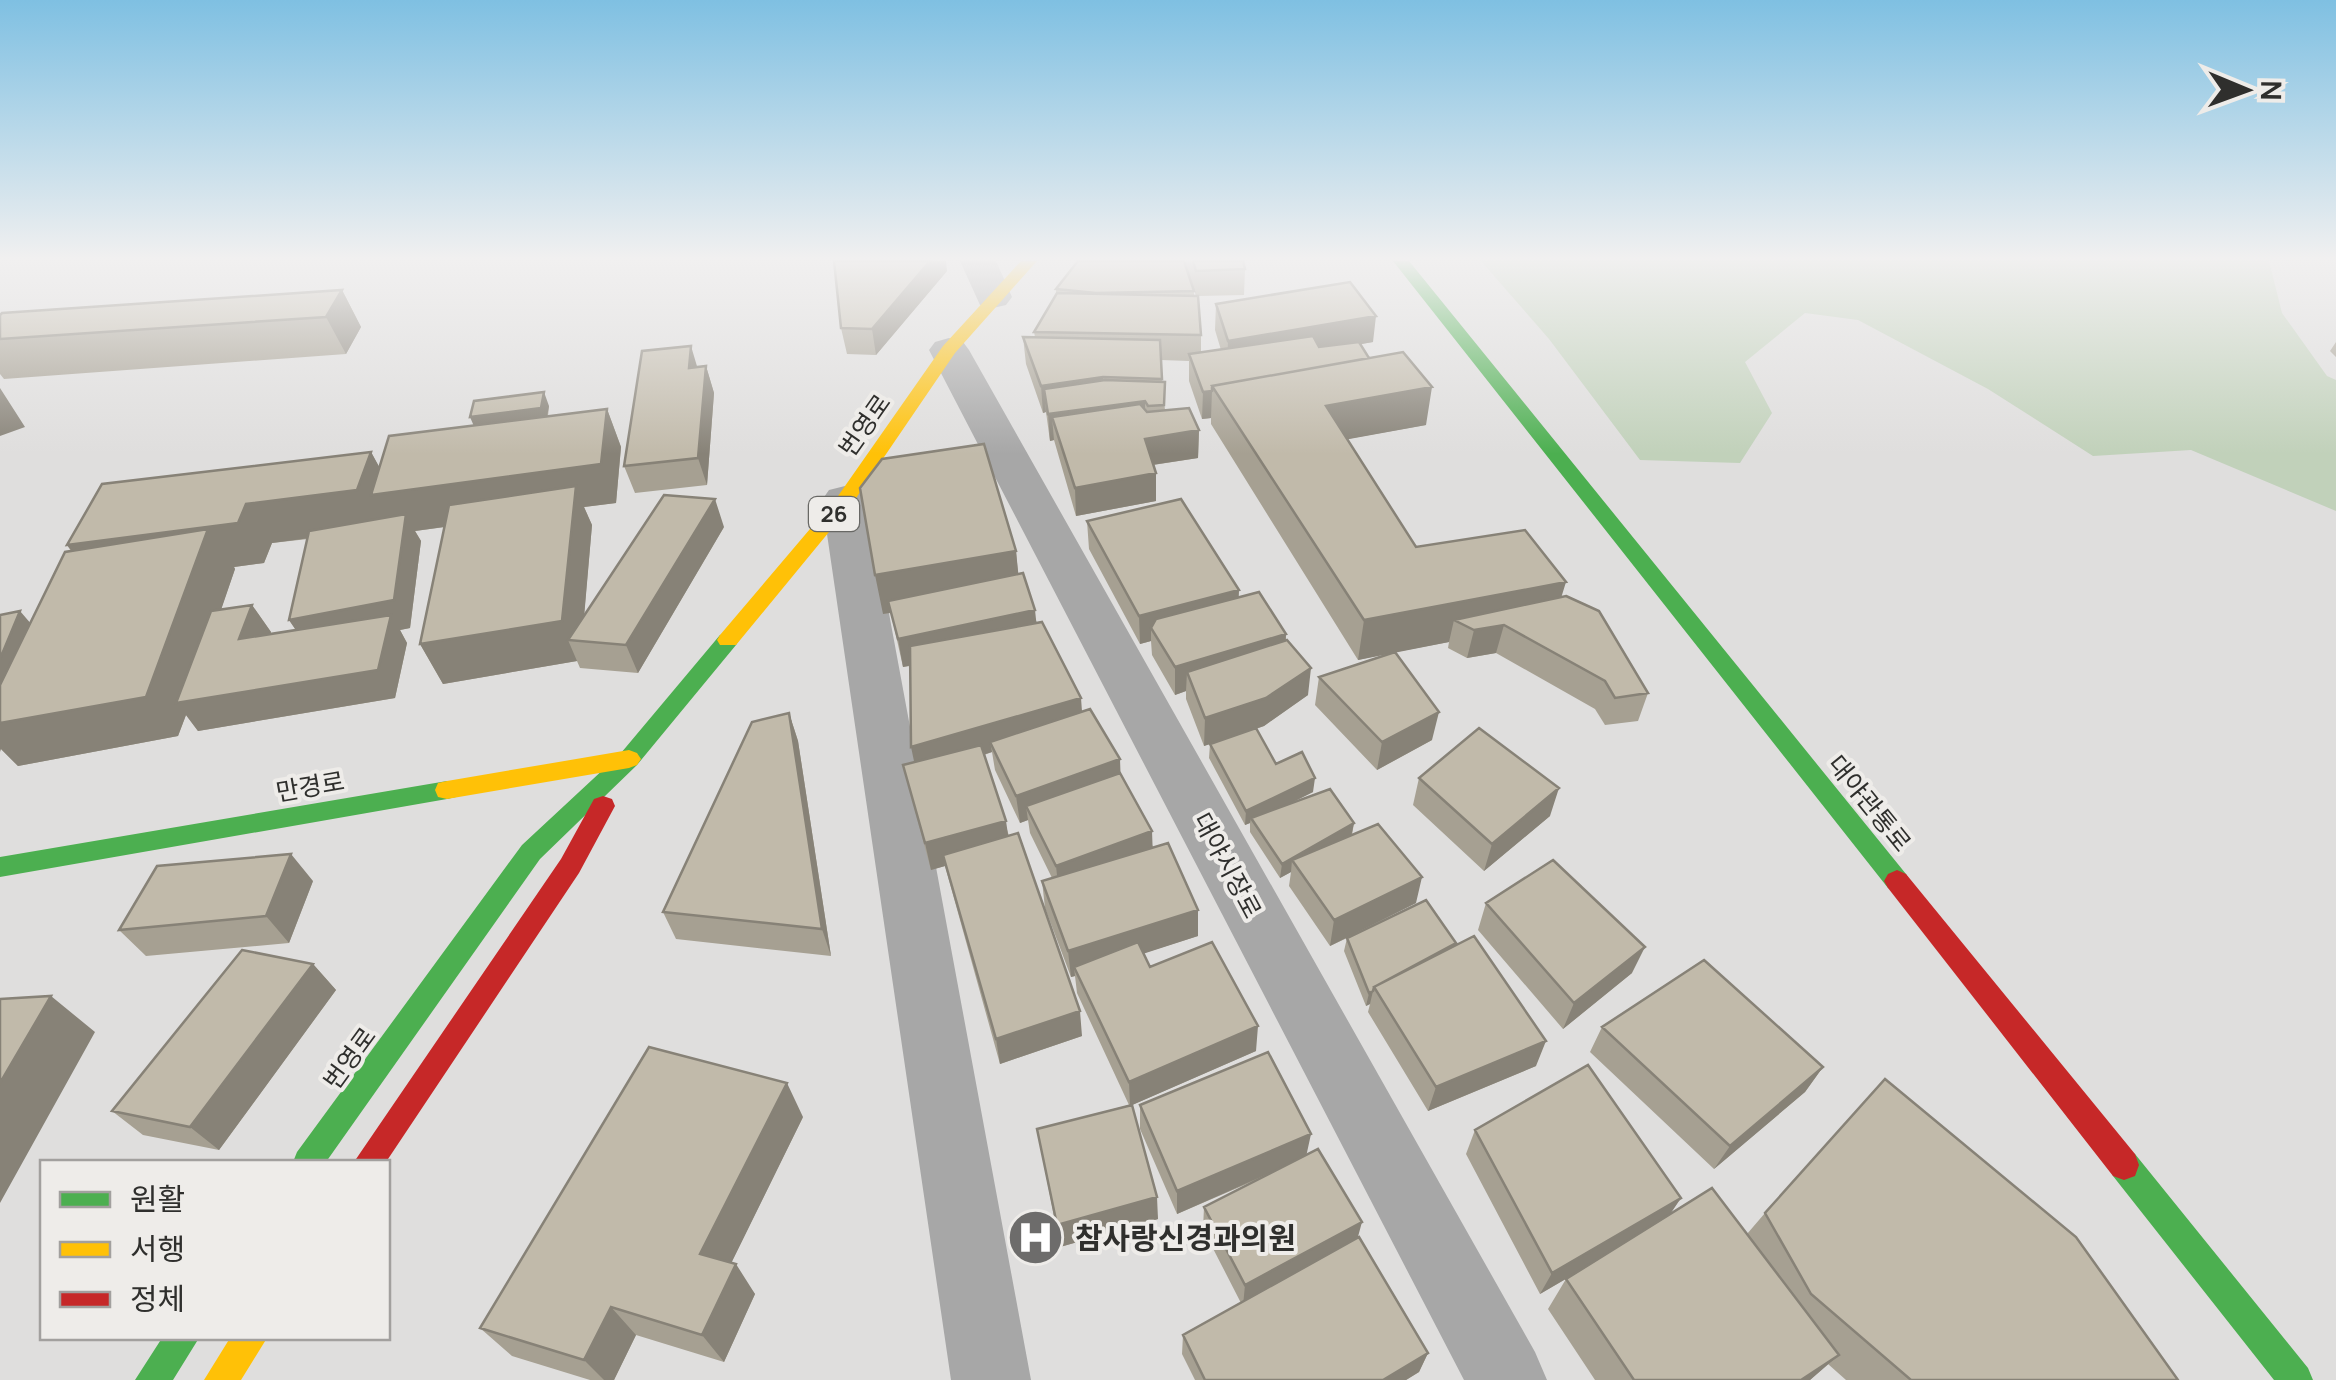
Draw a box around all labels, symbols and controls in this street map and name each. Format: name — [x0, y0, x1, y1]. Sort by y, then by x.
north arrow — [2196, 40, 2296, 140]
text: N — [2253, 80, 2291, 101]
street label: 번영로 — [830, 387, 898, 463]
road number: 26 — [809, 497, 859, 531]
street label: 대야관통로 — [1820, 747, 1920, 859]
street label: 만경로 — [273, 763, 347, 809]
street label: 대야시장로 — [1186, 806, 1270, 924]
street label: 번영로 — [315, 1020, 383, 1096]
legend — [40, 1160, 390, 1340]
text: 원활 — [130, 1178, 185, 1219]
hospital icon: 참사랑신경과의원 — [1006, 1207, 1066, 1267]
place label: 참사랑신경과의원 — [1075, 1217, 1296, 1258]
text: 서행 — [130, 1228, 185, 1269]
text: 정체 — [130, 1278, 185, 1319]

